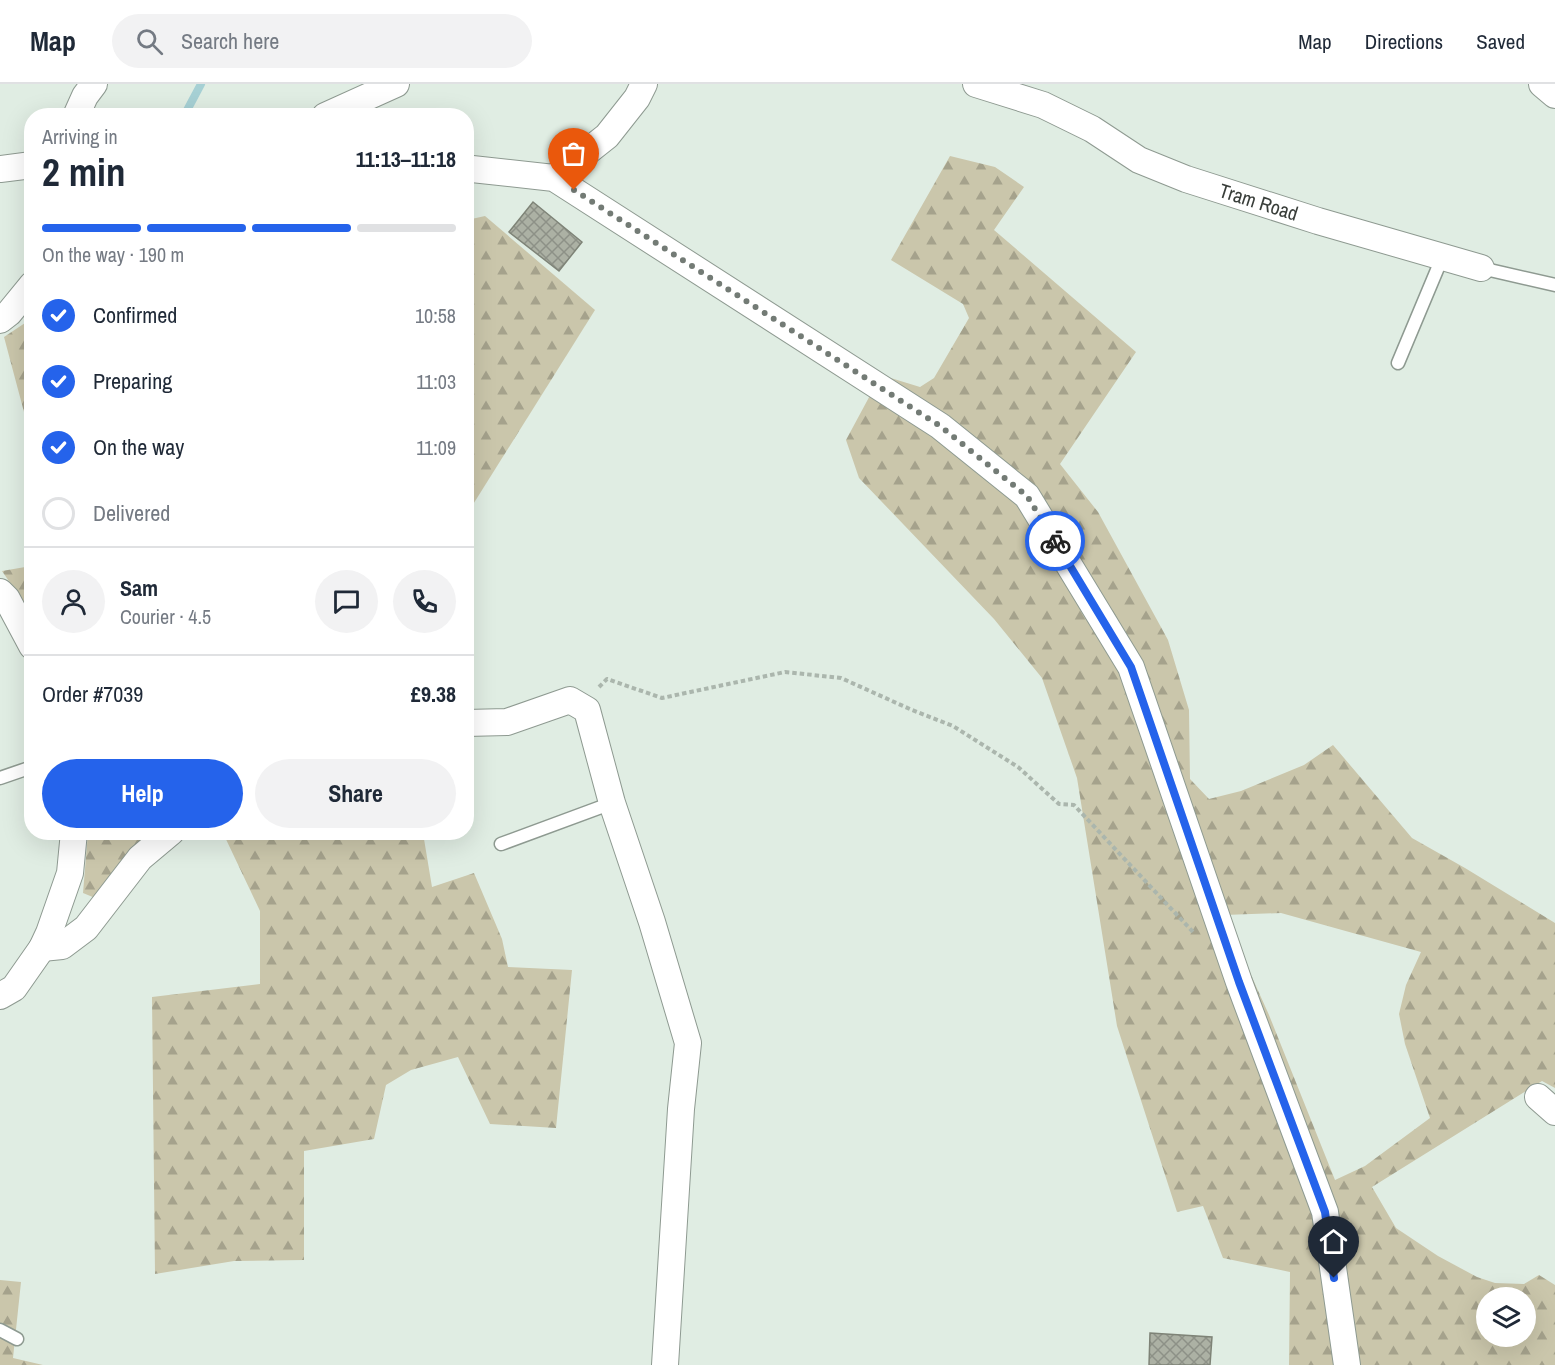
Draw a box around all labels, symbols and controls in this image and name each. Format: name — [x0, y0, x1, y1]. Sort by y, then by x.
search box — [112, 14, 532, 68]
text: Map — [30, 22, 76, 60]
icon: search — [133, 25, 166, 58]
text: Search here — [181, 26, 279, 56]
text: Map — [1298, 27, 1332, 56]
text: Directions — [1365, 27, 1443, 56]
text: Saved — [1476, 27, 1525, 56]
text: Arriving in — [42, 123, 118, 150]
pin — [548, 128, 599, 190]
icon: bag — [557, 137, 590, 170]
text: 11:13–11:18 — [356, 144, 456, 174]
text: 2 min — [42, 146, 126, 198]
street label: Tram Road — [1216, 176, 1302, 227]
text: On the way · 190 m — [42, 241, 184, 268]
icon: check — [42, 299, 75, 332]
text: Confirmed — [93, 300, 177, 330]
text: 10:58 — [415, 302, 456, 329]
icon: check — [42, 365, 75, 398]
text: Preparing — [93, 366, 172, 396]
text: 11:03 — [416, 368, 456, 395]
icon: check — [42, 431, 75, 464]
text: On the way — [93, 432, 184, 462]
text: 11:09 — [416, 434, 456, 461]
text: Delivered — [93, 498, 170, 528]
courier — [1025, 511, 1085, 571]
icon: bike — [1039, 525, 1072, 558]
button: person — [42, 570, 105, 633]
button: chat — [315, 570, 378, 633]
button: phone — [393, 570, 456, 633]
text: Sam — [120, 573, 158, 603]
text: Courier · 4.5 — [120, 603, 211, 630]
text: Order #7039 — [42, 679, 143, 709]
text: £9.38 — [411, 679, 456, 709]
button: Help — [42, 759, 243, 828]
button: Share — [255, 759, 456, 828]
pin — [1308, 1216, 1359, 1278]
icon: home — [1317, 1225, 1350, 1258]
map controls — [1476, 1287, 1536, 1347]
button: layers — [1476, 1287, 1536, 1347]

